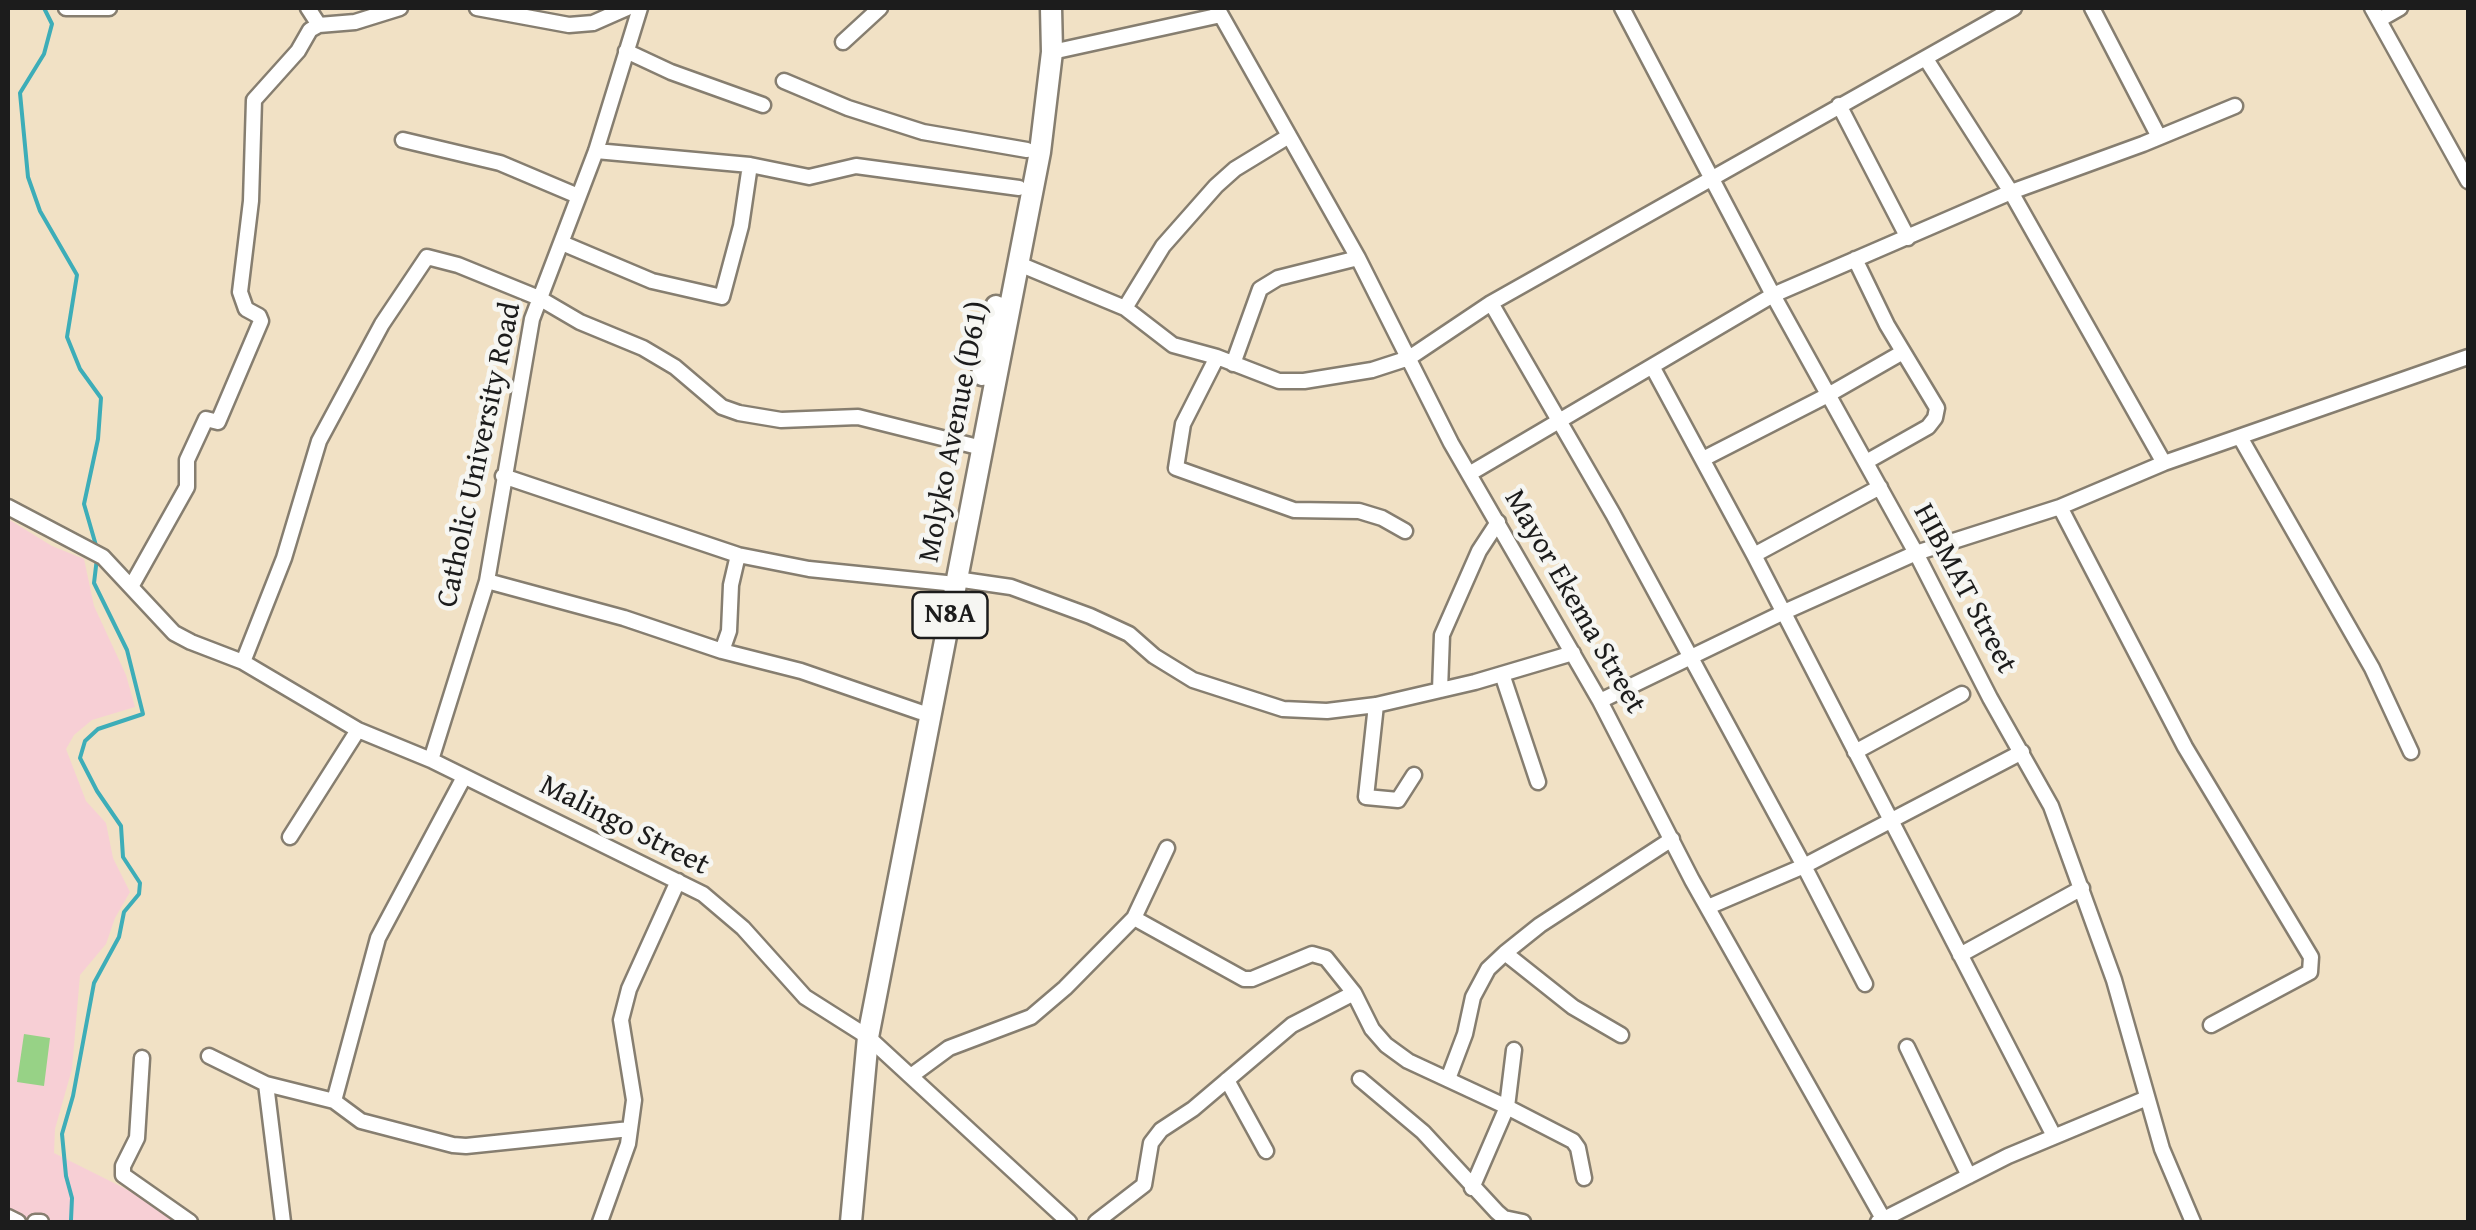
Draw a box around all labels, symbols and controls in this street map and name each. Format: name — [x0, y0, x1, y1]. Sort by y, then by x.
street label: Molyko Avenue (D61) — [912, 298, 998, 566]
street label: Catholic University Road — [430, 299, 530, 611]
street label: Mayor Ekema Street — [1495, 484, 1653, 720]
street label: HIBMAT Street — [1904, 498, 2024, 680]
road number: N8A — [912, 592, 988, 638]
street label: Malingo Street — [533, 768, 715, 884]

